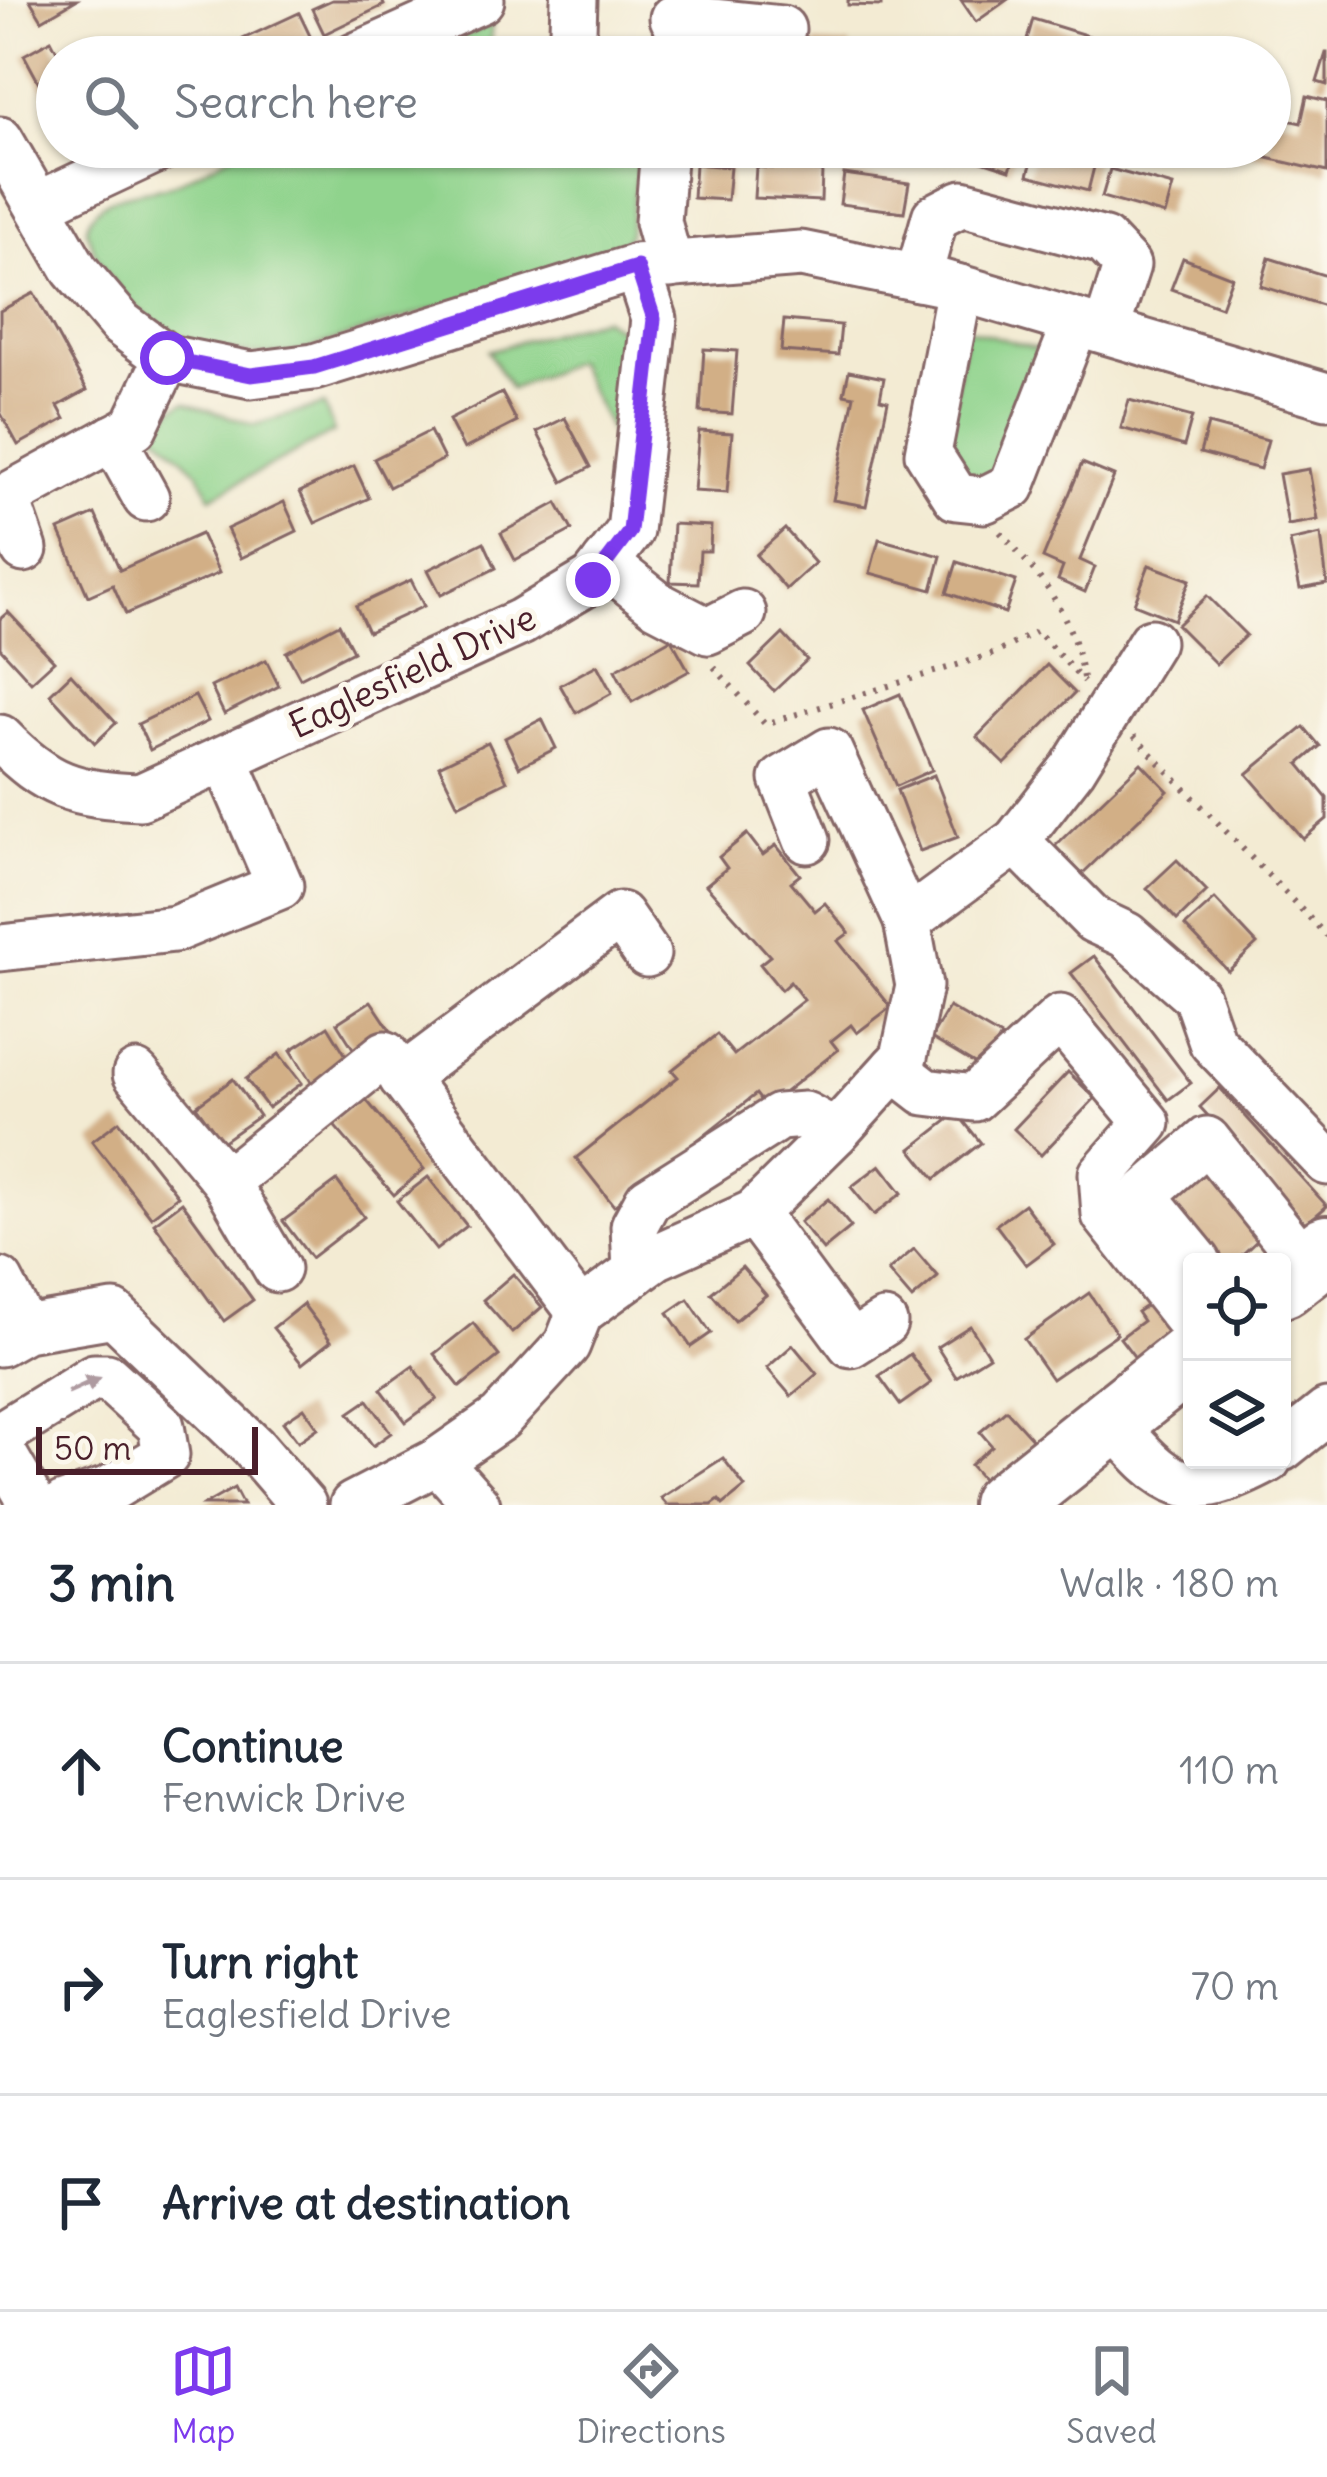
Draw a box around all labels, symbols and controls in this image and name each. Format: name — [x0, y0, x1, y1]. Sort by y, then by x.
search box — [36, 36, 1291, 168]
icon: search — [78, 69, 144, 135]
text: Search here — [174, 74, 418, 130]
route start — [140, 331, 194, 385]
route end — [566, 553, 620, 607]
street label: Eaglesfield Drive — [282, 595, 543, 748]
map controls — [1183, 1253, 1291, 1469]
button: locate — [1183, 1253, 1291, 1361]
button: layers — [1183, 1361, 1291, 1469]
one-way arrow — [66, 1375, 102, 1394]
scale bar — [36, 1421, 258, 1474]
text: 50 m — [54, 1427, 131, 1469]
text: 3 min — [48, 1551, 175, 1615]
text: Walk · 180 m — [1060, 1559, 1279, 1608]
text: Continue — [162, 1718, 344, 1774]
icon: ahead — [48, 1738, 114, 1804]
text: 110 m — [1179, 1746, 1279, 1795]
text: Fenwick Drive — [162, 1774, 406, 1823]
text: Turn right — [162, 1934, 358, 1990]
icon: right — [48, 1954, 114, 2020]
text: 70 m — [1191, 1962, 1279, 2011]
text: Eaglesfield Drive — [162, 1990, 451, 2039]
icon: arrive — [48, 2170, 114, 2236]
text: Arrive at destination — [162, 2175, 571, 2231]
tab: Map — [170, 2338, 236, 2452]
tab: Directions — [577, 2338, 726, 2452]
tab: Saved — [1066, 2338, 1157, 2452]

